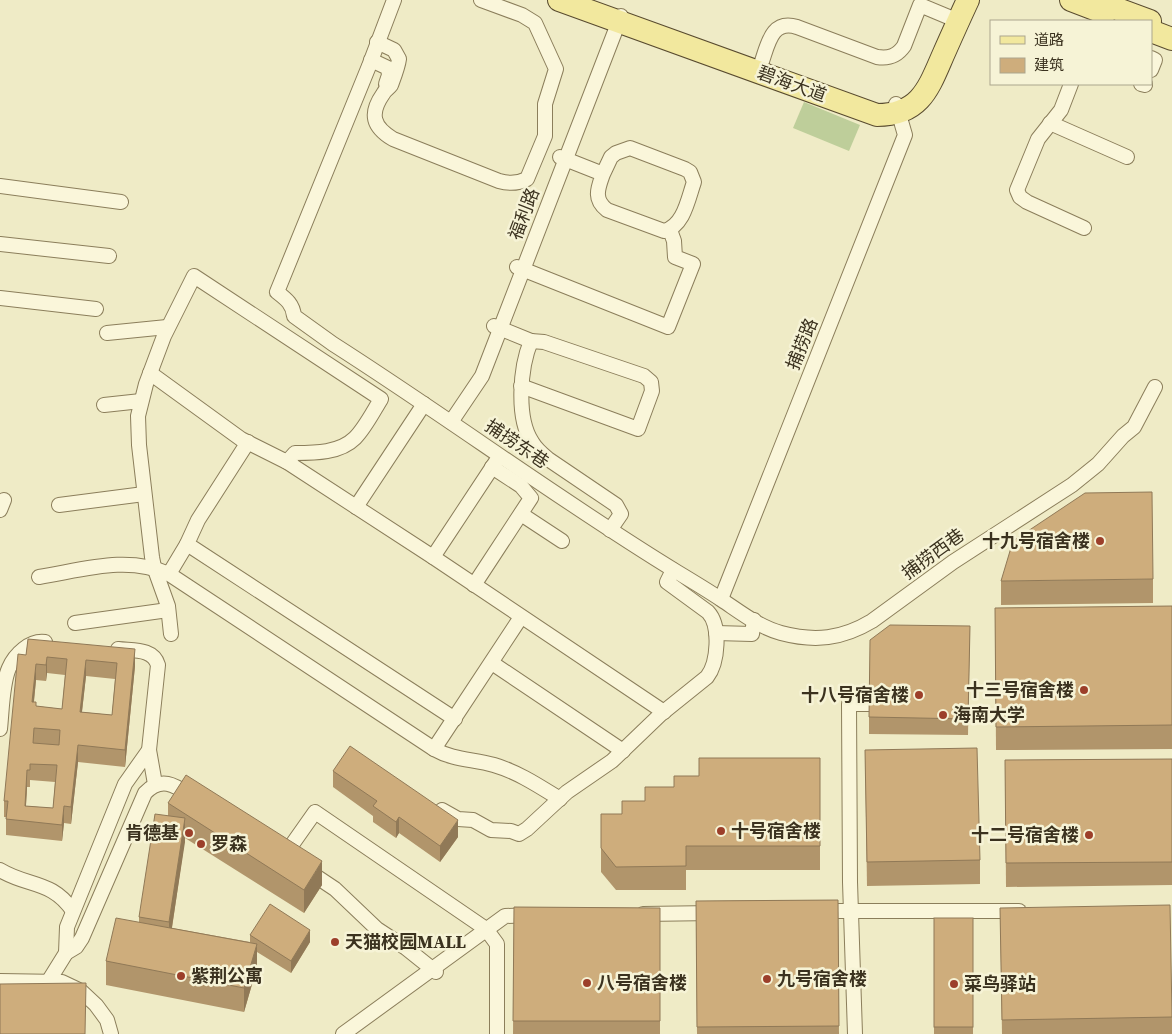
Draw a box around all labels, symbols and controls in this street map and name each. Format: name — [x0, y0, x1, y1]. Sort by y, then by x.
legend — [990, 20, 1152, 85]
text: 道路 — [1034, 29, 1064, 50]
text: 建筑 — [1034, 54, 1064, 75]
street label: 碧海大道 — [754, 59, 830, 108]
street label: 福利路 — [502, 184, 545, 244]
street label: 捕捞路 — [780, 314, 823, 374]
street label: 捕捞东巷 — [480, 413, 554, 474]
street label: 捕捞西巷 — [896, 522, 969, 585]
place label: 十九号宿舍楼 — [982, 528, 1090, 553]
marker: 十九号宿舍楼 — [1094, 535, 1106, 547]
place label: 十三号宿舍楼 — [966, 677, 1074, 702]
place label: 十八号宿舍楼 — [801, 682, 909, 707]
marker: 十三号宿舍楼 — [1078, 684, 1090, 696]
marker: 十八号宿舍楼 — [913, 689, 925, 701]
place label: 海南大学 — [953, 702, 1025, 727]
marker: 海南大学 — [937, 709, 949, 721]
place label: 十号宿舍楼 — [731, 818, 821, 843]
place label: 肯德基 — [125, 820, 179, 845]
place label: 十二号宿舍楼 — [971, 822, 1079, 847]
marker: 十号宿舍楼 — [715, 825, 727, 837]
marker: 肯德基 — [183, 827, 195, 839]
marker: 十二号宿舍楼 — [1083, 829, 1095, 841]
place label: 罗森 — [211, 831, 247, 856]
marker: 罗森 — [195, 838, 207, 850]
place label: 天猫校园MALL — [345, 929, 467, 954]
marker: 天猫校园MALL — [329, 936, 341, 948]
place label: 紫荆公寓 — [191, 963, 263, 988]
place label: 九号宿舍楼 — [777, 966, 867, 991]
marker: 紫荆公寓 — [175, 970, 187, 982]
place label: 八号宿舍楼 — [597, 970, 687, 995]
place label: 菜鸟驿站 — [964, 971, 1036, 996]
marker: 九号宿舍楼 — [761, 973, 773, 985]
marker: 八号宿舍楼 — [581, 977, 593, 989]
marker: 菜鸟驿站 — [948, 978, 960, 990]

